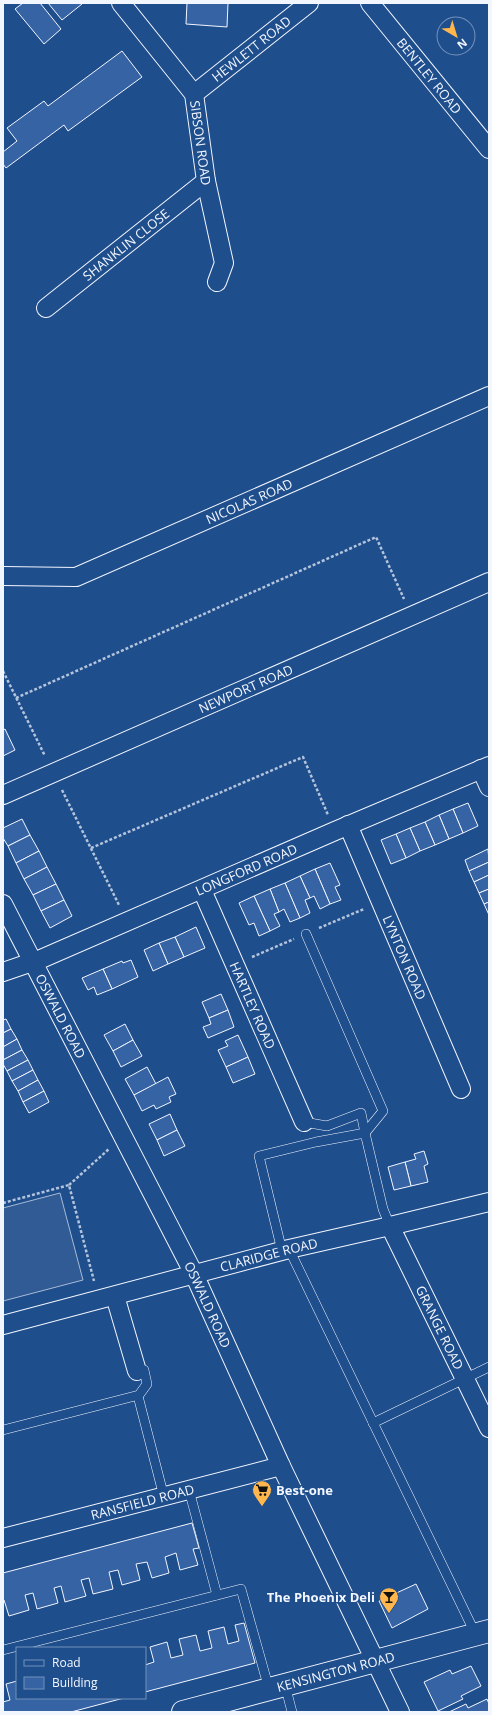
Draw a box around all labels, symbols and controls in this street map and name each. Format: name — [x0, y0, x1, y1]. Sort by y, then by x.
street label: HEWLETT ROAD — [208, 12, 295, 86]
north arrow — [436, 16, 476, 56]
street label: BENTLEY ROAD — [395, 35, 465, 117]
street label: SIBSON ROAD — [186, 99, 215, 186]
street label: SHANKLIN CLOSE — [79, 205, 173, 285]
street label: NICOLAS ROAD — [203, 474, 295, 528]
street label: NEWPORT ROAD — [196, 660, 296, 717]
street label: LONGFORD ROAD — [192, 840, 300, 900]
street label: LYNTON ROAD — [379, 912, 431, 1002]
street label: HARTLEY ROAD — [226, 959, 280, 1052]
street label: OSWALD ROAD — [31, 971, 90, 1061]
street label: CLARIDGE ROAD — [218, 1234, 319, 1276]
street label: OSWALD ROAD — [180, 1258, 235, 1351]
street label: GRANGE ROAD — [412, 1282, 468, 1372]
supermarket icon: Best-one — [251, 1479, 273, 1507]
street label: RANSFIELD ROAD — [89, 1480, 196, 1524]
place label: Best-one — [276, 1481, 333, 1499]
bar icon: The Phoenix Deli — [378, 1586, 400, 1614]
place label: The Phoenix Deli — [267, 1588, 375, 1606]
legend — [16, 1647, 146, 1699]
street label: KENSINGTON ROAD — [275, 1647, 397, 1696]
text: Road — [52, 1654, 81, 1671]
text: Building — [52, 1674, 98, 1691]

